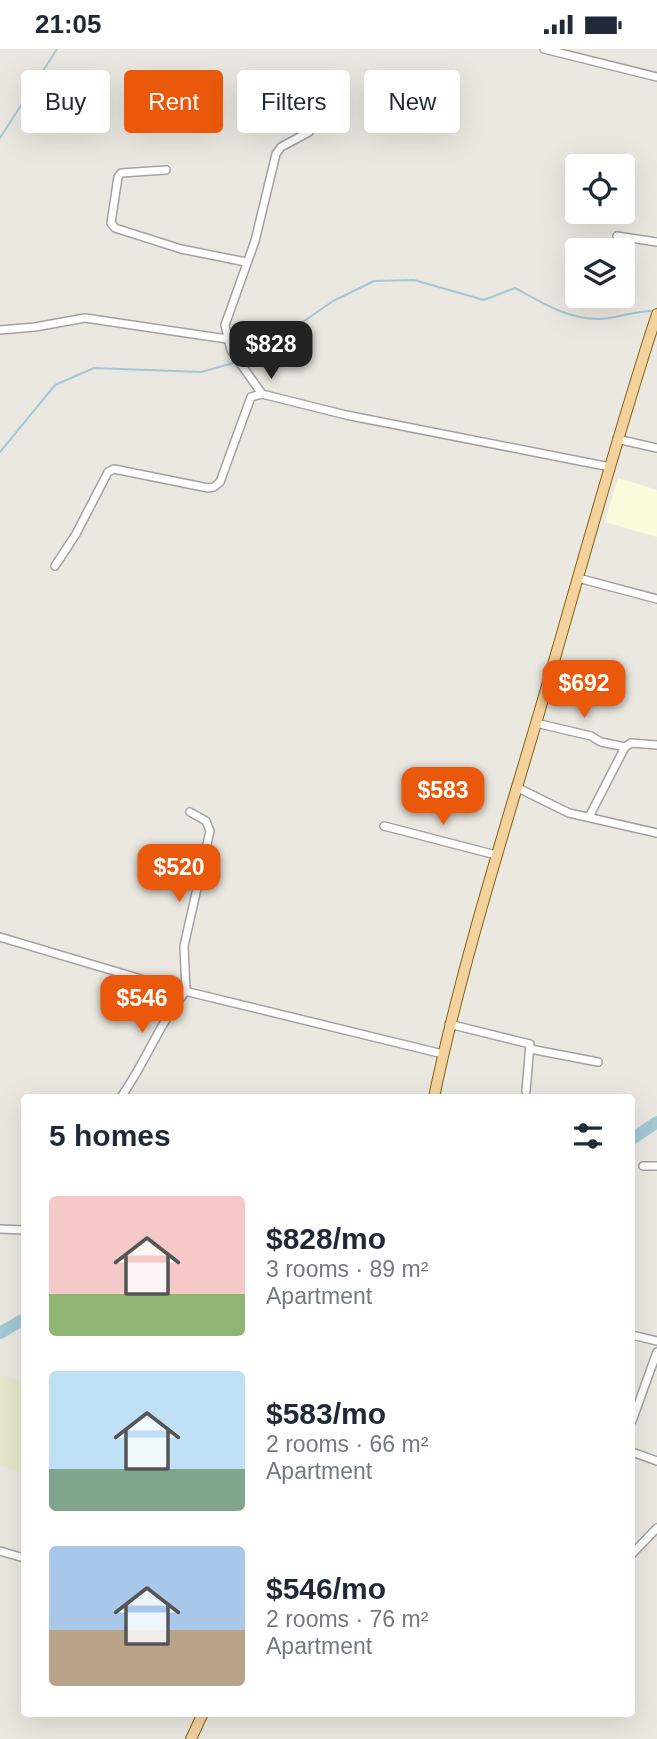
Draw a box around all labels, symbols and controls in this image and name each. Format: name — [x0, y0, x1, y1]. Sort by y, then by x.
text: 21:05 — [35, 9, 102, 39]
chip: Buy — [21, 70, 110, 133]
chip: Rent — [124, 70, 223, 133]
chip: Filters — [237, 70, 350, 133]
chip: New — [364, 70, 460, 133]
map controls — [565, 154, 635, 308]
button: locate — [565, 154, 635, 224]
button: layers — [565, 238, 635, 308]
pin: $828 — [230, 321, 312, 381]
text: $828 — [245, 331, 297, 357]
pin: $692 — [543, 661, 625, 720]
text: $692 — [558, 670, 610, 696]
pin: $583 — [402, 767, 484, 827]
text: $583 — [417, 777, 469, 803]
pin: $520 — [138, 845, 220, 904]
text: $520 — [153, 854, 205, 880]
pin: $546 — [101, 975, 183, 1035]
text: $546 — [116, 985, 168, 1011]
icon: filters — [569, 1117, 607, 1155]
text: 5 homes — [49, 1119, 171, 1152]
text: $828/mo — [266, 1222, 386, 1255]
icon: home — [105, 1224, 189, 1308]
text: 3 rooms · 89 m² — [266, 1256, 428, 1282]
text: Apartment — [266, 1283, 372, 1309]
text: $583/mo — [266, 1397, 386, 1430]
icon: home — [105, 1399, 189, 1483]
text: 2 rooms · 66 m² — [266, 1431, 428, 1457]
text: Apartment — [266, 1458, 372, 1484]
text: $546/mo — [266, 1572, 386, 1605]
icon: home — [105, 1574, 189, 1658]
text: 2 rooms · 76 m² — [266, 1606, 428, 1632]
text: Apartment — [266, 1633, 372, 1659]

